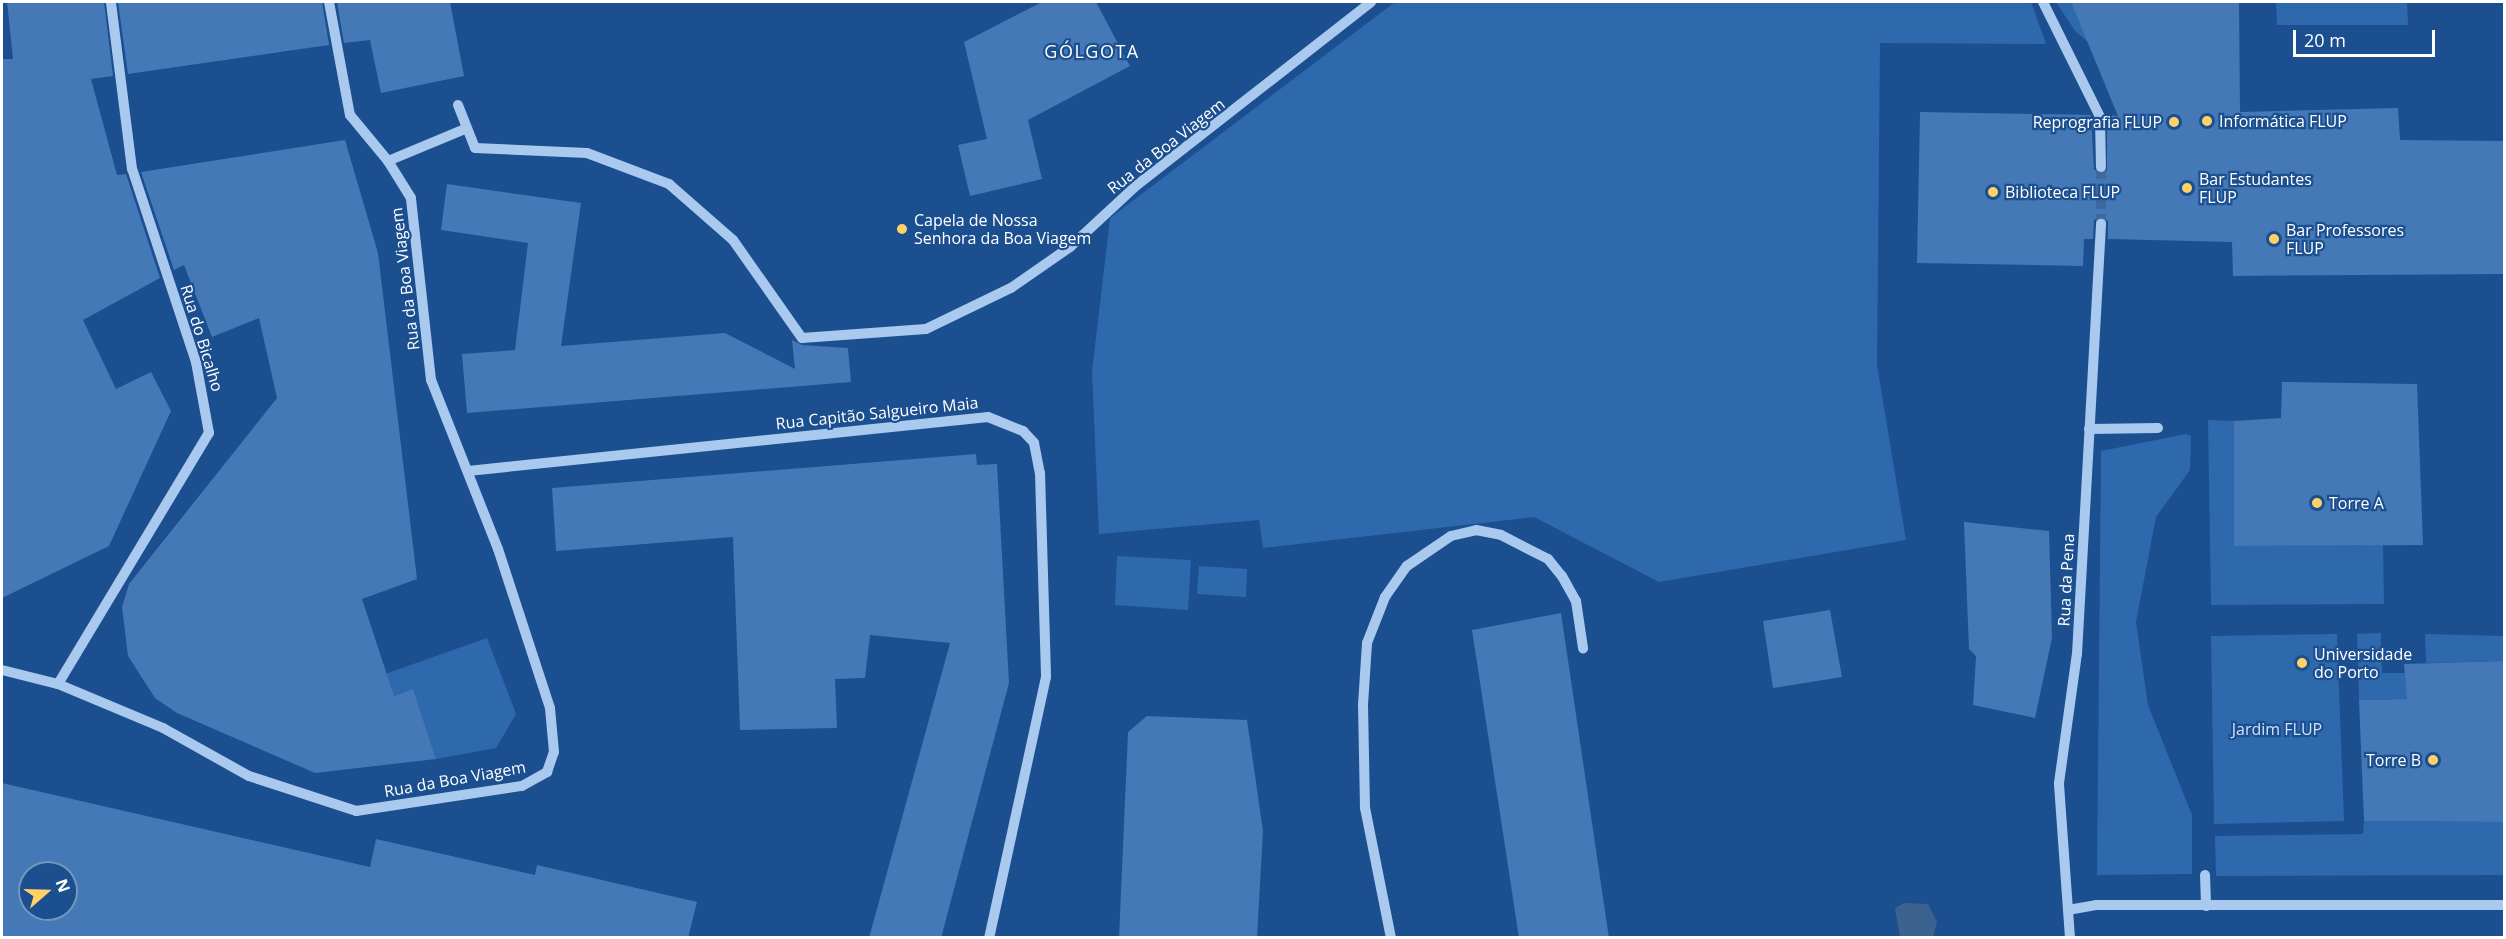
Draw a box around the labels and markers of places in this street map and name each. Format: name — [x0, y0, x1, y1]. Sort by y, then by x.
place label: Informática FLUP — [2219, 111, 2347, 131]
place label: Reprografia FLUP — [2033, 112, 2162, 132]
marker: Informática FLUP — [2200, 114, 2214, 128]
marker: Reprografia FLUP — [2167, 115, 2181, 129]
place label: Bar Estudantes FLUP — [2199, 169, 2312, 207]
marker: Bar Estudantes FLUP — [2180, 181, 2194, 195]
place label: Biblioteca FLUP — [2005, 182, 2120, 202]
marker: Biblioteca FLUP — [1986, 185, 2000, 199]
place label: Capela de Nossa Senhora da Boa Viagem — [914, 210, 1091, 248]
place label: Bar Professores FLUP — [2286, 220, 2404, 258]
marker: Capela de Nossa Senhora da Boa Viagem — [895, 222, 909, 236]
marker: Bar Professores FLUP — [2267, 232, 2281, 246]
place label: Torre A — [2329, 493, 2384, 513]
marker: Torre A — [2310, 496, 2324, 510]
place label: Universidade do Porto — [2314, 644, 2412, 682]
marker: Universidade do Porto — [2295, 656, 2309, 670]
place label: Torre B — [2366, 750, 2421, 770]
marker: Torre B — [2426, 753, 2440, 767]

